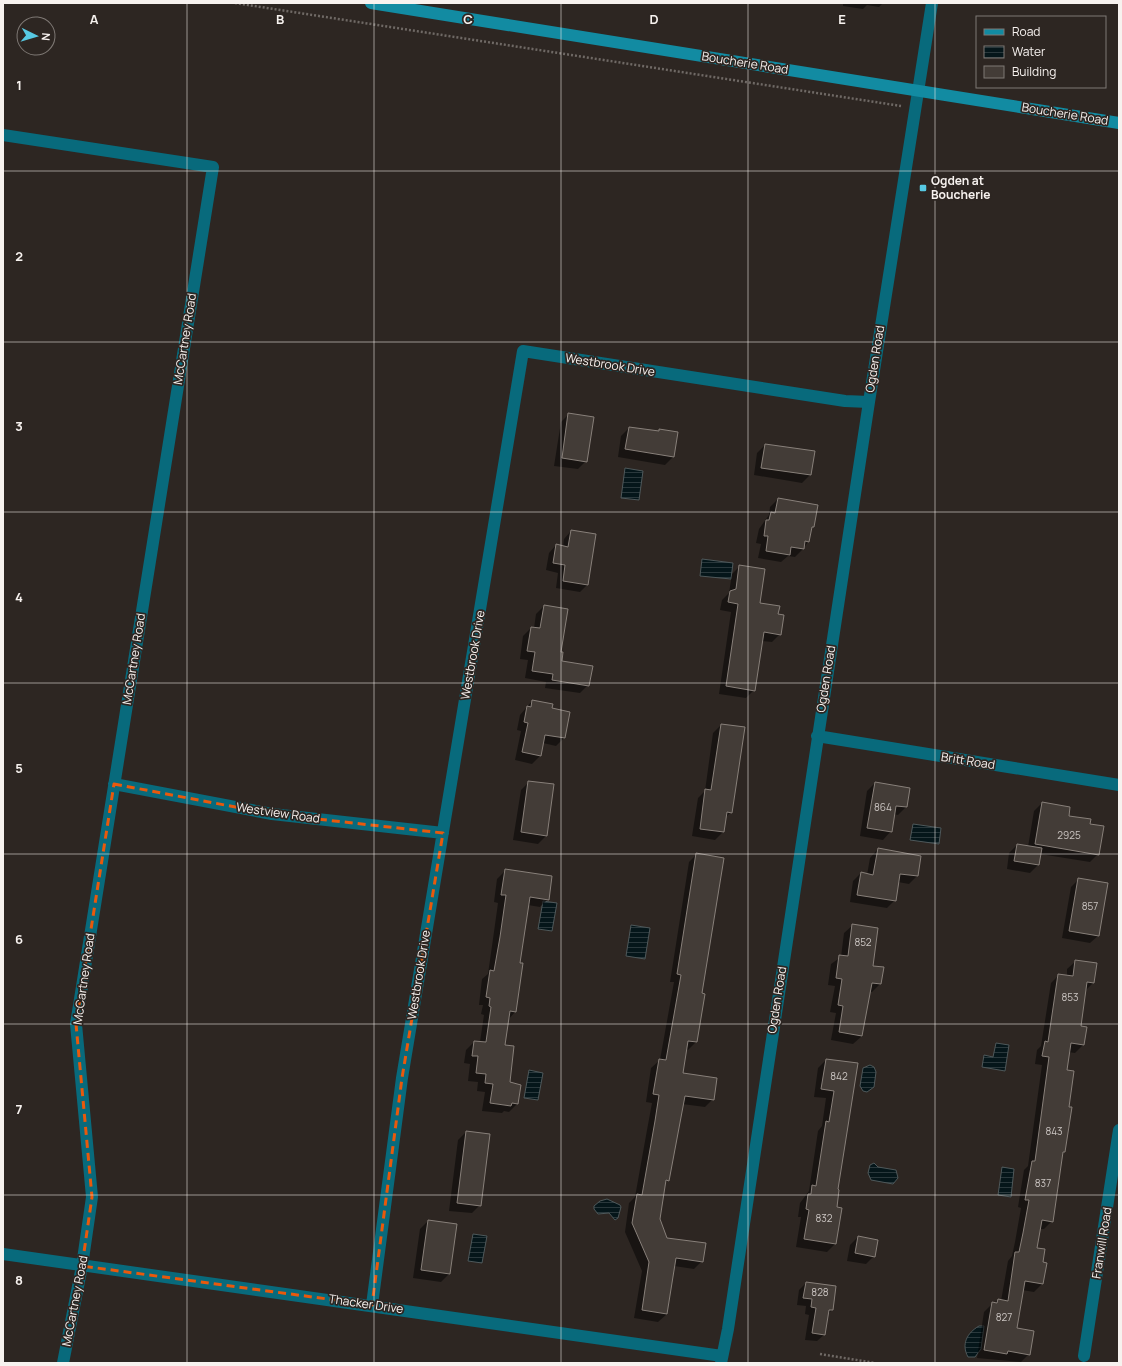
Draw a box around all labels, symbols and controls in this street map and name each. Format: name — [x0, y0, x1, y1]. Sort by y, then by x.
text: A — [90, 10, 99, 28]
text: B — [276, 10, 284, 28]
text: C — [463, 10, 473, 28]
text: D — [649, 10, 659, 28]
text: E — [838, 10, 846, 28]
north arrow — [16, 16, 56, 56]
legend — [976, 16, 1106, 88]
text: Road — [1012, 23, 1040, 40]
text: N — [39, 32, 54, 42]
text: Water — [1012, 43, 1046, 60]
street label: Boucherie Road — [701, 47, 790, 78]
text: Building — [1012, 63, 1056, 80]
text: 1 — [16, 76, 22, 94]
street label: Boucherie Road — [1021, 98, 1110, 129]
place label: Ogden at Boucherie — [931, 172, 991, 203]
marker: Ogden at Boucherie — [918, 183, 928, 193]
text: 2 — [15, 247, 23, 265]
street label: McCartney Road — [169, 292, 200, 386]
street label: Ogden Road — [861, 324, 888, 394]
street label: Westbrook Drive — [564, 349, 656, 380]
text: 3 — [15, 417, 23, 435]
text: 4 — [15, 588, 23, 606]
street label: Westbrook Drive — [456, 609, 489, 701]
street label: McCartney Road — [118, 612, 149, 706]
street label: Ogden Road — [812, 644, 839, 714]
street label: Britt Road — [940, 748, 996, 773]
text: 5 — [15, 759, 23, 777]
street label: Westview Road — [235, 798, 321, 827]
house number: 864 — [874, 800, 892, 814]
house number: 2925 — [1057, 828, 1081, 842]
house number: 857 — [1082, 899, 1098, 913]
street label: Westbrook Drive — [403, 929, 434, 1021]
text: 6 — [15, 930, 23, 948]
street label: McCartney Road — [69, 932, 98, 1026]
house number: 852 — [855, 935, 872, 949]
street label: Ogden Road — [763, 965, 790, 1035]
house number: 853 — [1061, 990, 1079, 1004]
house number: 842 — [830, 1069, 848, 1083]
text: 7 — [16, 1100, 23, 1118]
house number: 843 — [1045, 1124, 1063, 1138]
house number: 837 — [1035, 1176, 1051, 1190]
street label: Franwill Road — [1087, 1206, 1116, 1280]
house number: 832 — [815, 1211, 833, 1225]
street label: McCartney Road — [57, 1254, 92, 1348]
text: 8 — [15, 1271, 23, 1289]
house number: 828 — [811, 1285, 829, 1299]
street label: Thacker Drive — [328, 1290, 405, 1317]
house number: 827 — [996, 1310, 1012, 1324]

